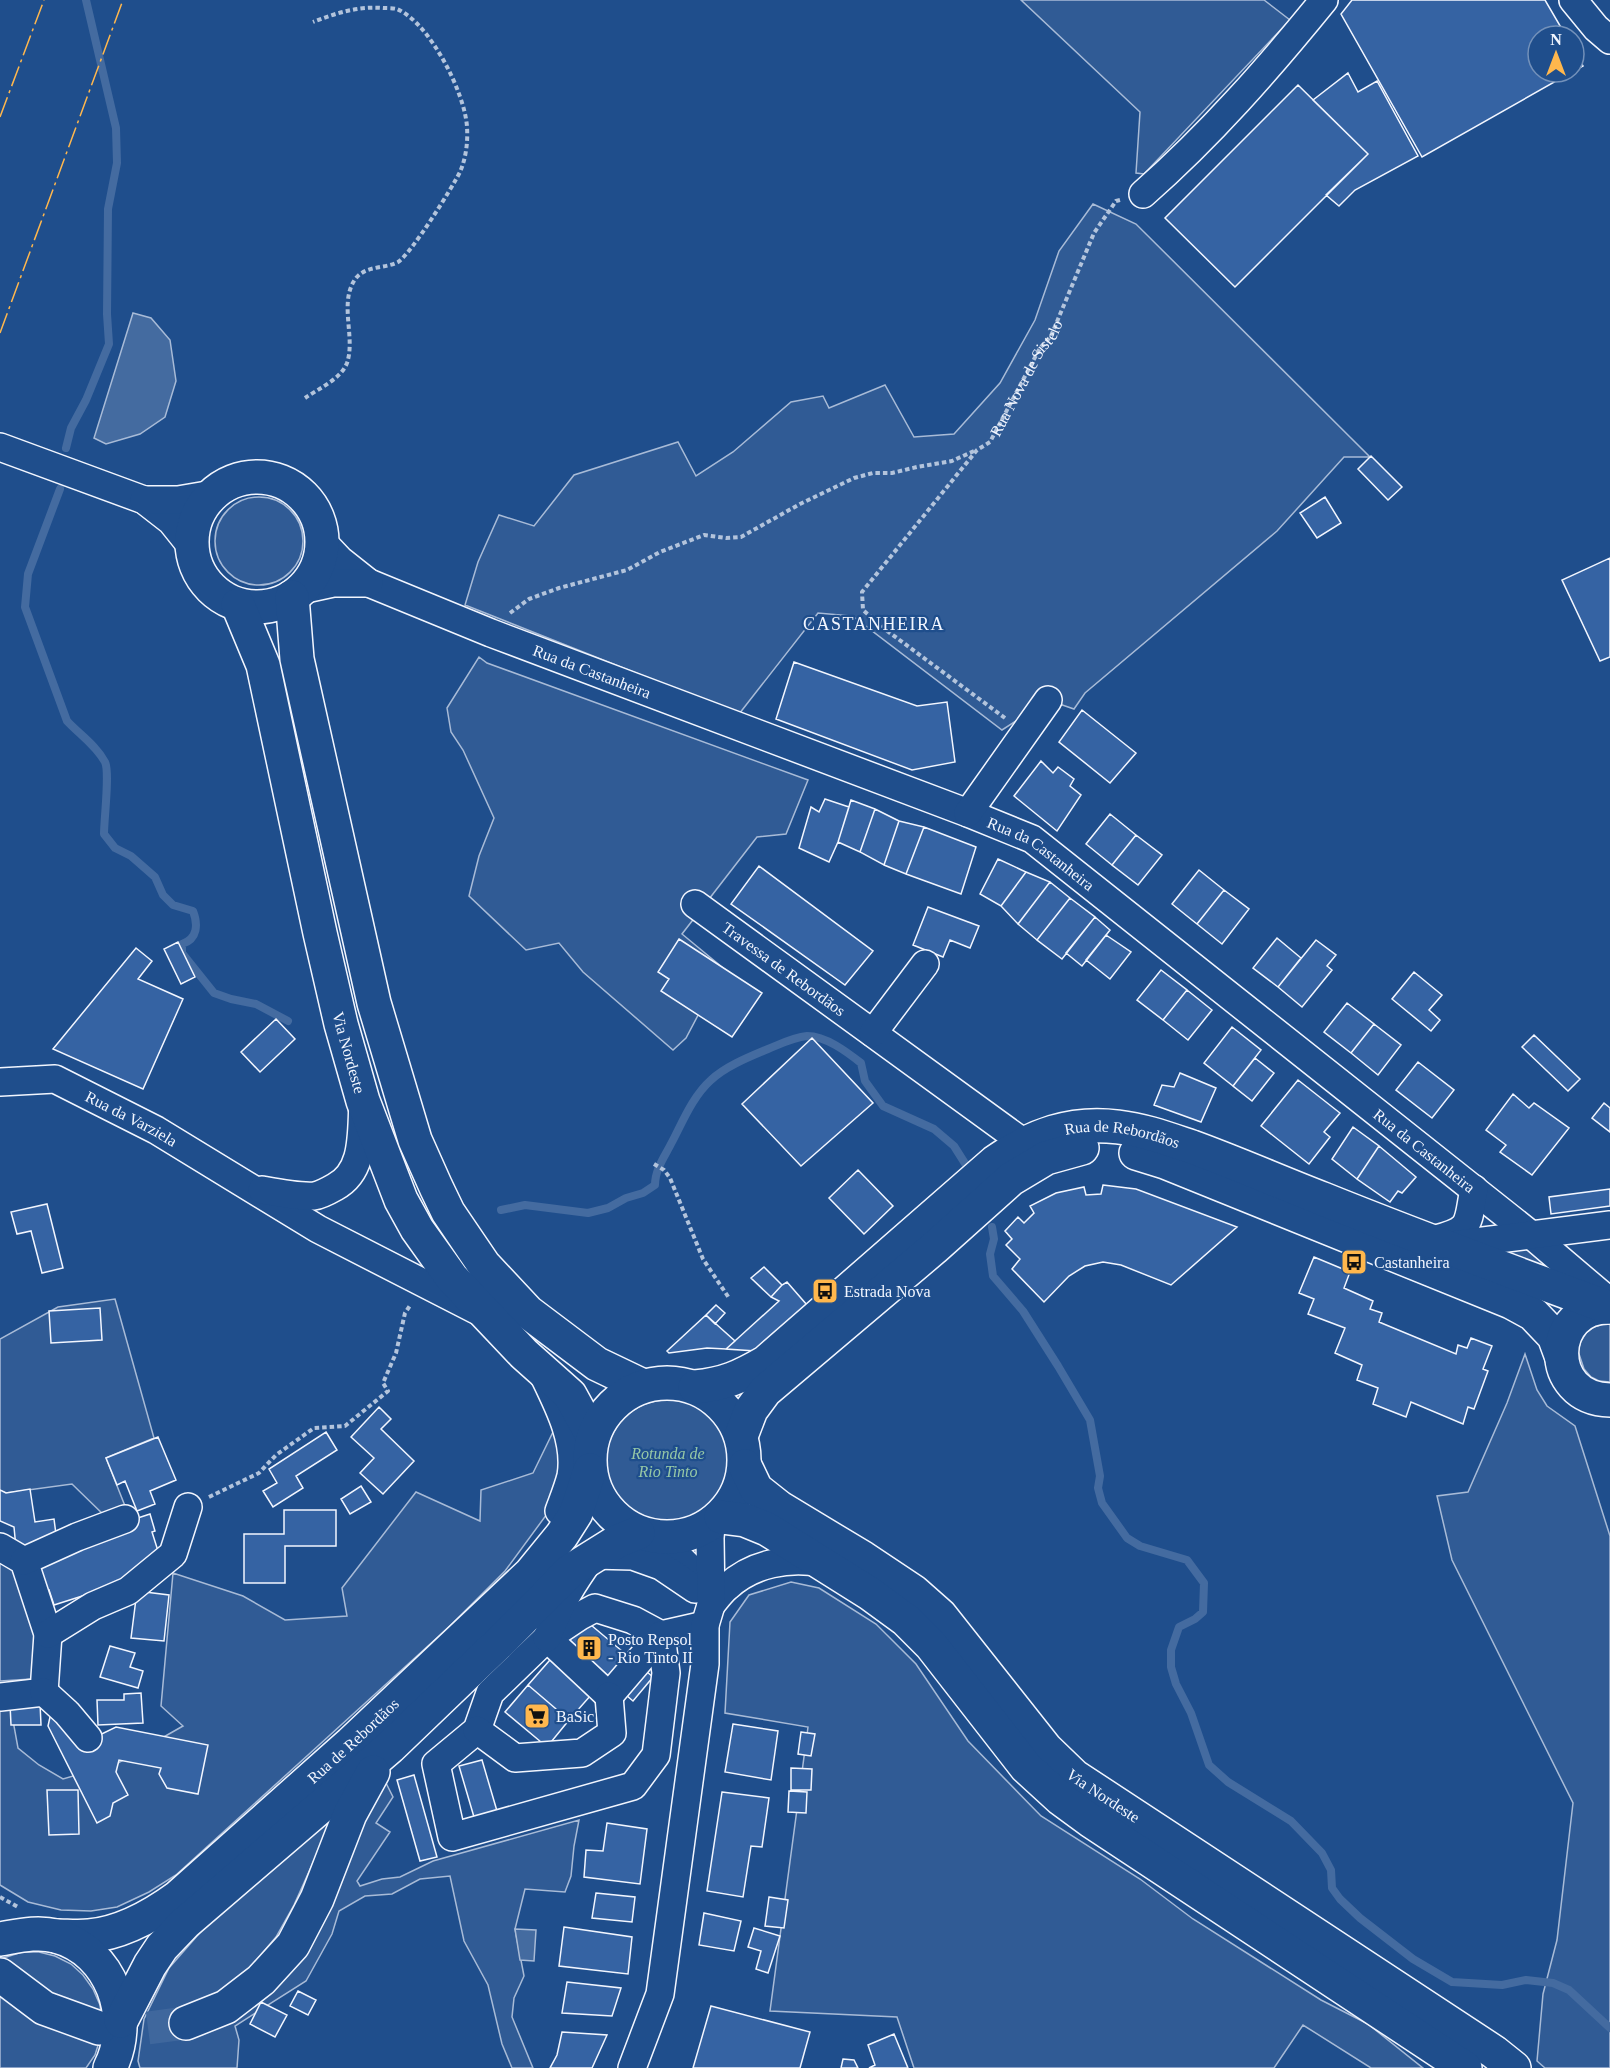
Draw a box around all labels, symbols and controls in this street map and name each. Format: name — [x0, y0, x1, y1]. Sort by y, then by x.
north arrow — [1526, 24, 1586, 84]
text: N — [1550, 31, 1562, 48]
street label: Rua Nova de Sistelo — [986, 318, 1065, 439]
district label: CASTANHEIRA — [803, 614, 945, 634]
street label: Rua da Castanheira — [531, 641, 653, 701]
street label: Rua da Castanheira — [985, 813, 1098, 894]
street label: Travessa de Rebordãos — [719, 918, 849, 1019]
street label: Via Nordeste — [330, 1010, 369, 1095]
street label: Rua da Varziela — [83, 1087, 180, 1149]
street label: Rua da Castanheira — [1371, 1105, 1479, 1196]
street label: Rua de Rebordãos — [1063, 1117, 1182, 1151]
bus stop icon: Castanheira — [1339, 1247, 1369, 1277]
place label: Castanheira — [1374, 1254, 1450, 1271]
bus stop icon: Estrada Nova — [810, 1276, 840, 1306]
place label: Estrada Nova — [844, 1283, 931, 1300]
park label: Rotunda de Rio Tinto — [630, 1445, 705, 1480]
place label: Posto Repsol - Rio Tinto II — [608, 1631, 693, 1666]
building icon: Posto Repsol - Rio Tinto II — [574, 1633, 604, 1663]
street label: Rua de Rebordãos — [304, 1694, 402, 1786]
supermarket icon: BaSic — [522, 1701, 552, 1731]
place label: BaSic — [556, 1708, 594, 1725]
street label: Via Nordeste — [1063, 1765, 1143, 1826]

